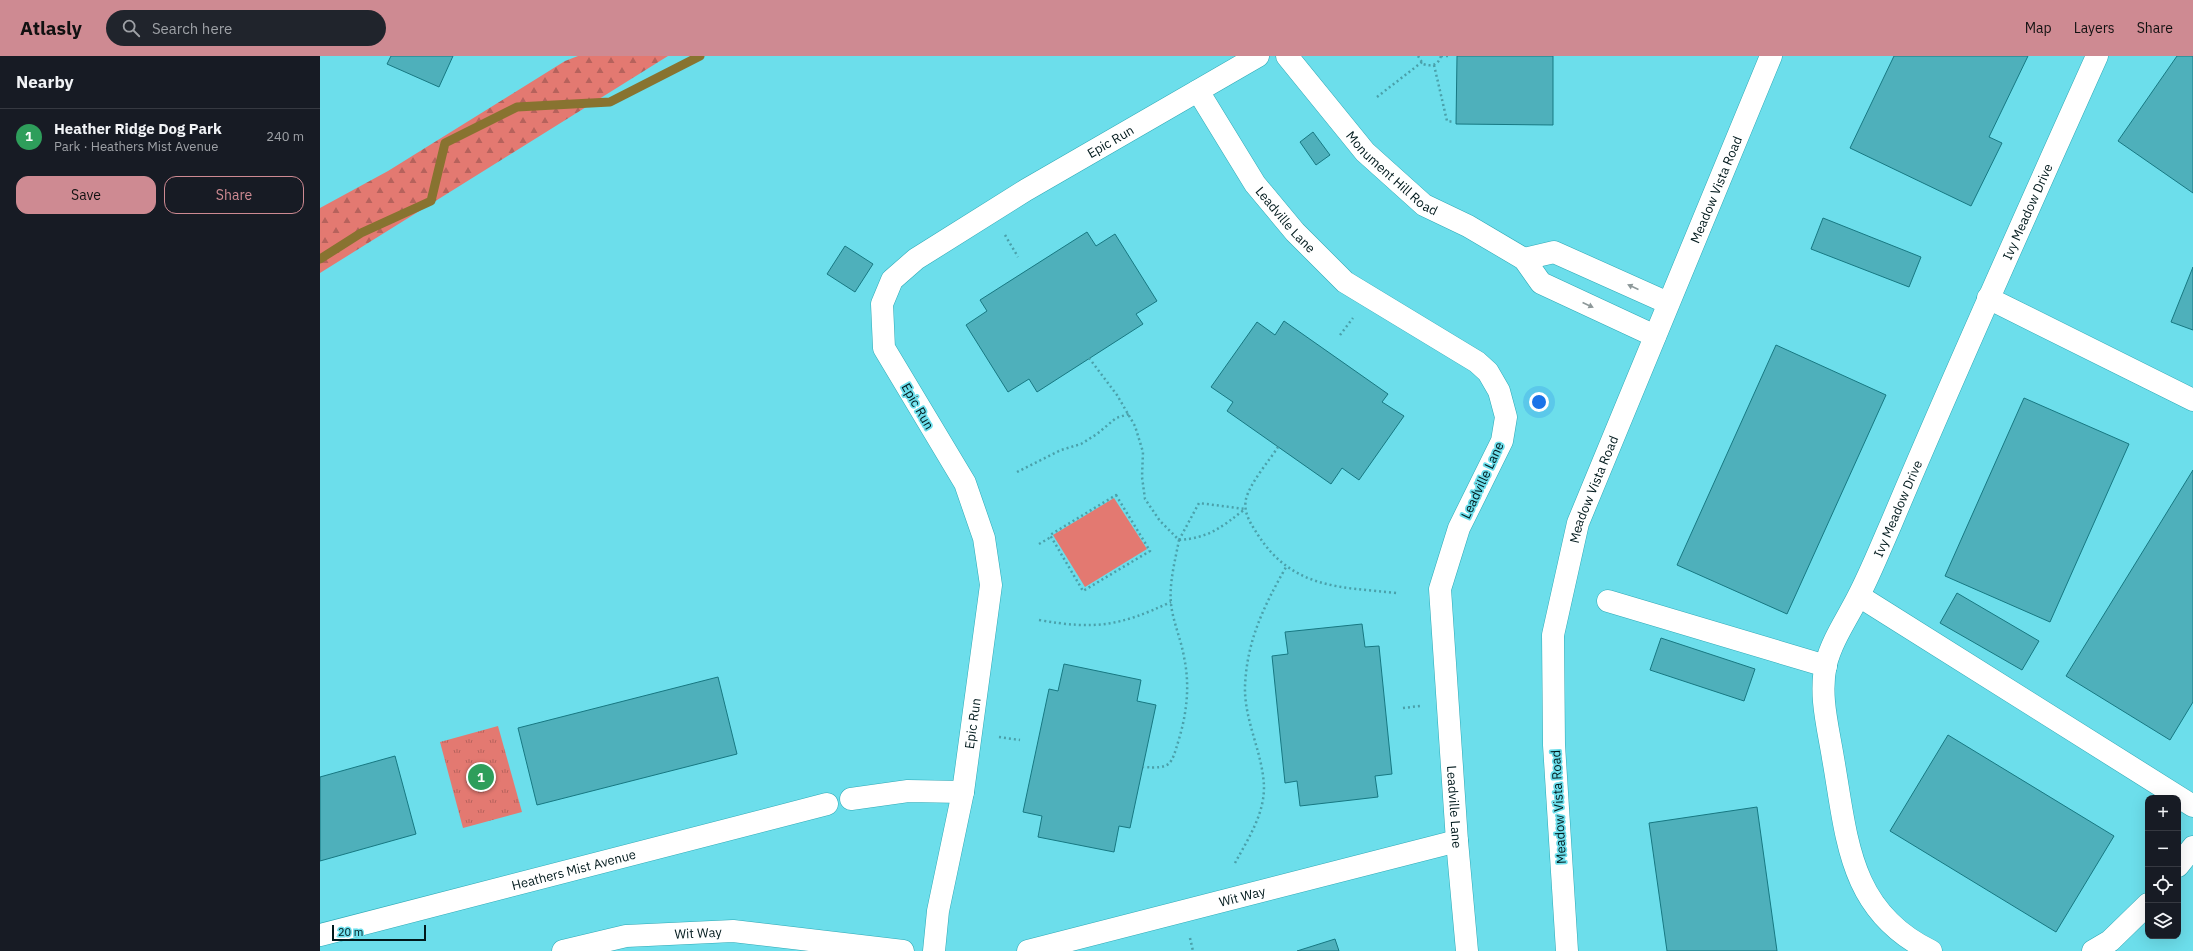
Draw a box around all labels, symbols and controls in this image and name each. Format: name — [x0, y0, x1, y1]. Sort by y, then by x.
search box — [106, 10, 386, 46]
text: Atlasly — [20, 16, 82, 40]
icon: search — [120, 17, 142, 39]
text: Search here — [152, 19, 232, 38]
text: Map — [2025, 19, 2052, 37]
text: Layers — [2074, 19, 2115, 37]
text: Share — [2137, 19, 2173, 37]
text: Nearby — [16, 71, 74, 93]
text: Heather Ridge Dog Park — [54, 119, 222, 138]
street label: Epic Run — [1084, 122, 1137, 162]
text: 1 — [25, 128, 33, 145]
text: 240 m — [266, 128, 304, 145]
street label: Monument Hill Road — [1342, 128, 1440, 219]
street label: Meadow Vista Road — [1687, 134, 1746, 246]
text: Park · Heathers Mist Avenue — [54, 138, 218, 155]
street label: Ivy Meadow Drive — [1999, 161, 2057, 263]
button: Save — [16, 176, 156, 214]
button: Share — [164, 176, 304, 214]
street label: Leadville Lane — [1252, 183, 1319, 257]
one-way arrow — [1626, 284, 1638, 290]
one-way arrow — [1582, 302, 1594, 308]
street label: Epic Run — [897, 380, 938, 433]
your location — [1529, 392, 1549, 412]
street label: Meadow Vista Road — [1566, 433, 1622, 545]
street label: Leadville Lane — [1457, 439, 1508, 521]
street label: Ivy Meadow Drive — [1870, 457, 1926, 560]
street label: Epic Run — [961, 697, 985, 750]
street label: Meadow Vista Road — [1547, 749, 1570, 864]
pin: 1 — [468, 762, 494, 792]
street label: Leadville Lane — [1443, 765, 1466, 849]
map controls — [2145, 795, 2181, 939]
button: + — [2145, 795, 2181, 831]
button: − — [2145, 831, 2181, 867]
street label: Heathers Mist Avenue — [510, 846, 638, 894]
button: locate — [2145, 867, 2181, 903]
street label: Wit Way — [1217, 882, 1268, 911]
button: layers — [2145, 903, 2181, 939]
scale bar — [332, 923, 426, 942]
street label: Wit Way — [674, 924, 723, 943]
text: 20 m — [338, 925, 363, 939]

